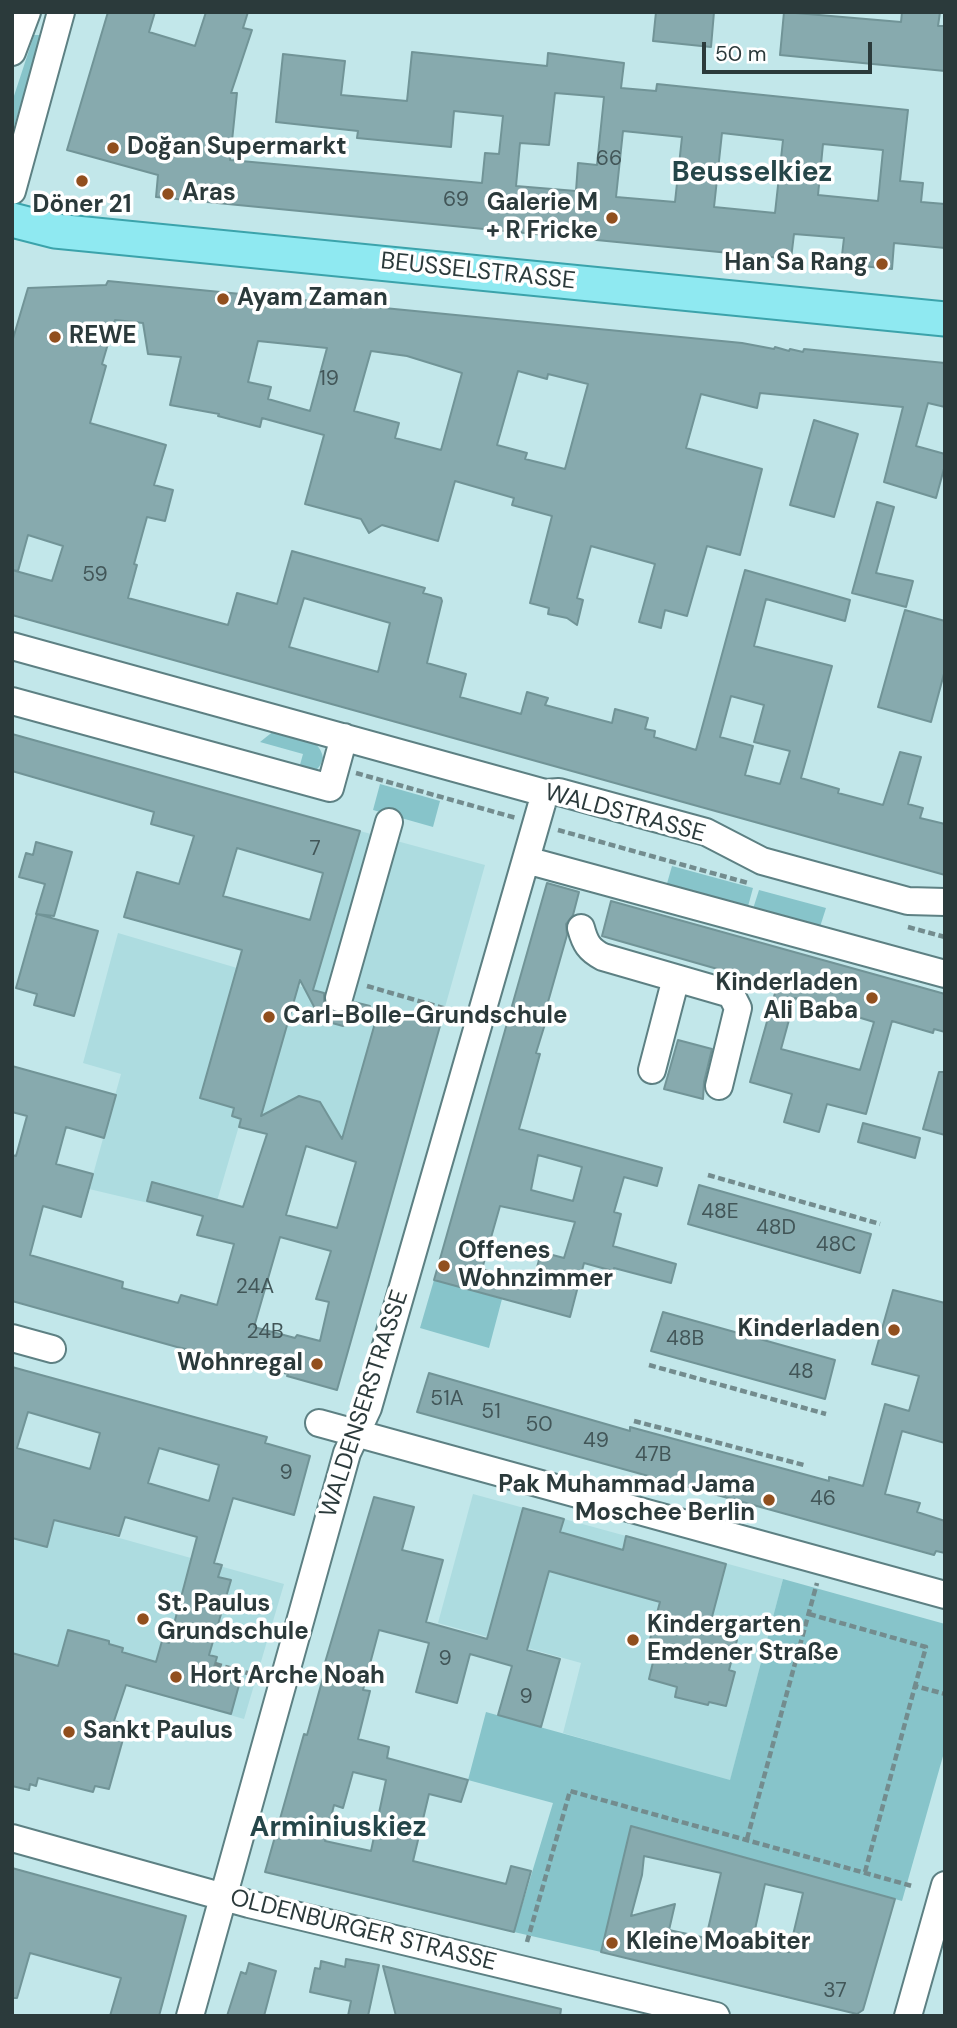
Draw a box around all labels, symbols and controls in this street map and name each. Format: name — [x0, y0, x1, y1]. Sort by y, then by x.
scale bar — [705, 28, 875, 72]
text: 50 m — [715, 40, 766, 68]
place label: Doğan Supermarkt — [127, 134, 347, 162]
marker: Doğan Supermarkt — [105, 140, 121, 156]
house number: 66 — [596, 146, 622, 172]
district label: Beusselkiez — [672, 157, 832, 191]
marker: Döner 21 — [74, 173, 90, 189]
place label: Aras — [182, 180, 236, 208]
marker: Aras — [160, 186, 176, 202]
house number: 69 — [443, 187, 469, 213]
place label: Galerie M + R Fricke — [486, 190, 598, 246]
place label: Döner 21 — [33, 192, 131, 220]
marker: Galerie M + R Fricke — [604, 210, 620, 226]
street label: BEUSSELSTRASSE — [379, 247, 577, 297]
place label: Han Sa Rang — [724, 250, 868, 278]
marker: Han Sa Rang — [874, 256, 890, 272]
place label: Ayam Zaman — [237, 285, 388, 313]
marker: Ayam Zaman — [215, 291, 231, 307]
place label: REWE — [69, 323, 137, 351]
marker: REWE — [47, 329, 63, 345]
house number: 19 — [319, 366, 339, 392]
house number: 59 — [82, 562, 108, 588]
street label: WALDSTRASSE — [541, 779, 709, 849]
house number: 7 — [309, 836, 321, 862]
place label: Kinderladen Ali Baba — [716, 970, 858, 1026]
marker: Kinderladen Ali Baba — [864, 990, 880, 1006]
place label: Carl-Bolle-Grundschule — [283, 1003, 567, 1031]
marker: Carl-Bolle-Grundschule — [261, 1009, 277, 1025]
house number: 48E — [701, 1199, 739, 1225]
house number: 48D — [756, 1215, 796, 1241]
house number: 48C — [816, 1232, 856, 1258]
place label: Offenes Wohnzimmer — [458, 1238, 613, 1294]
marker: Offenes Wohnzimmer — [436, 1258, 452, 1274]
house number: 24A — [236, 1274, 274, 1300]
street label: WALDENSERSTRASSE — [315, 1287, 415, 1521]
place label: Kinderladen — [738, 1316, 880, 1344]
house number: 24B — [246, 1319, 284, 1345]
marker: Kinderladen — [886, 1322, 902, 1338]
house number: 48B — [666, 1326, 704, 1352]
place label: Wohnregal — [177, 1350, 303, 1378]
marker: Wohnregal — [309, 1356, 325, 1372]
house number: 48 — [788, 1359, 814, 1385]
house number: 51A — [430, 1386, 464, 1412]
house number: 51 — [481, 1399, 501, 1425]
house number: 50 — [525, 1412, 553, 1438]
house number: 49 — [583, 1428, 609, 1454]
house number: 47B — [635, 1442, 671, 1468]
house number: 9 — [279, 1460, 293, 1486]
place label: Pak Muhammad Jama Moschee Berlin — [498, 1472, 755, 1528]
house number: 46 — [810, 1486, 836, 1512]
marker: Pak Muhammad Jama Moschee Berlin — [761, 1492, 777, 1508]
place label: St. Paulus Grundschule — [157, 1591, 309, 1647]
marker: St. Paulus Grundschule — [135, 1611, 151, 1627]
place label: Kindergarten Emdener Straße — [647, 1612, 839, 1668]
marker: Kindergarten Emdener Straße — [625, 1632, 641, 1648]
house number: 9 — [438, 1646, 452, 1672]
place label: Hort Arche Noah — [190, 1663, 385, 1691]
marker: Hort Arche Noah — [168, 1669, 184, 1685]
house number: 9 — [519, 1684, 533, 1710]
place label: Sankt Paulus — [83, 1718, 233, 1746]
marker: Sankt Paulus — [61, 1724, 77, 1740]
district label: Arminiuskiez — [250, 1812, 426, 1846]
street label: OLDENBURGER STRASSE — [227, 1884, 499, 1978]
place label: Kleine Moabiter — [626, 1929, 811, 1957]
marker: Kleine Moabiter — [604, 1935, 620, 1951]
house number: 37 — [823, 1978, 847, 2004]

